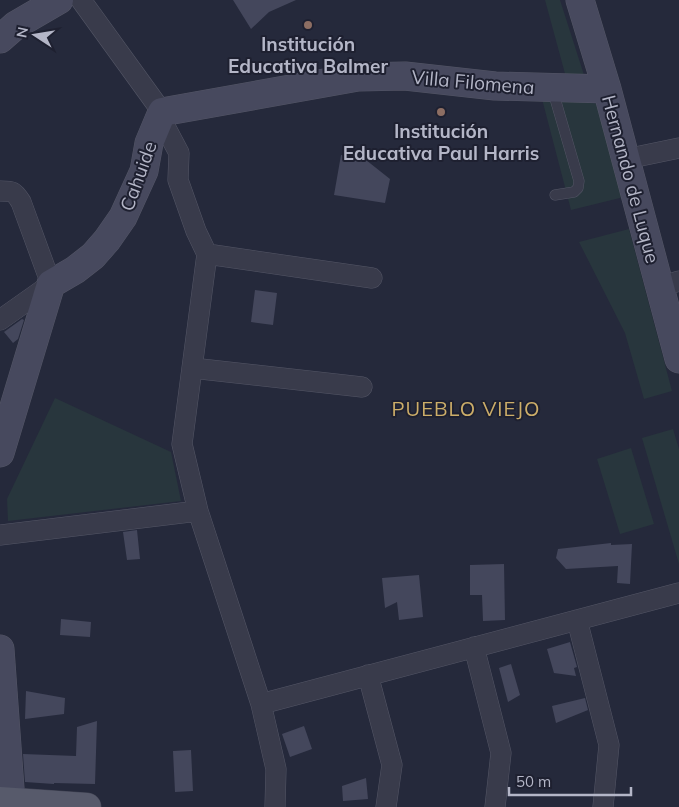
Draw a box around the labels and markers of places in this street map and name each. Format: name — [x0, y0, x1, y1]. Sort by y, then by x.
marker: Institución Educativa Balmer — [302, 19, 314, 31]
place label: Institución Educativa Balmer — [228, 32, 388, 78]
marker: Institución Educativa Paul Harris — [435, 106, 447, 118]
place label: Institución Educativa Paul Harris — [343, 119, 539, 165]

